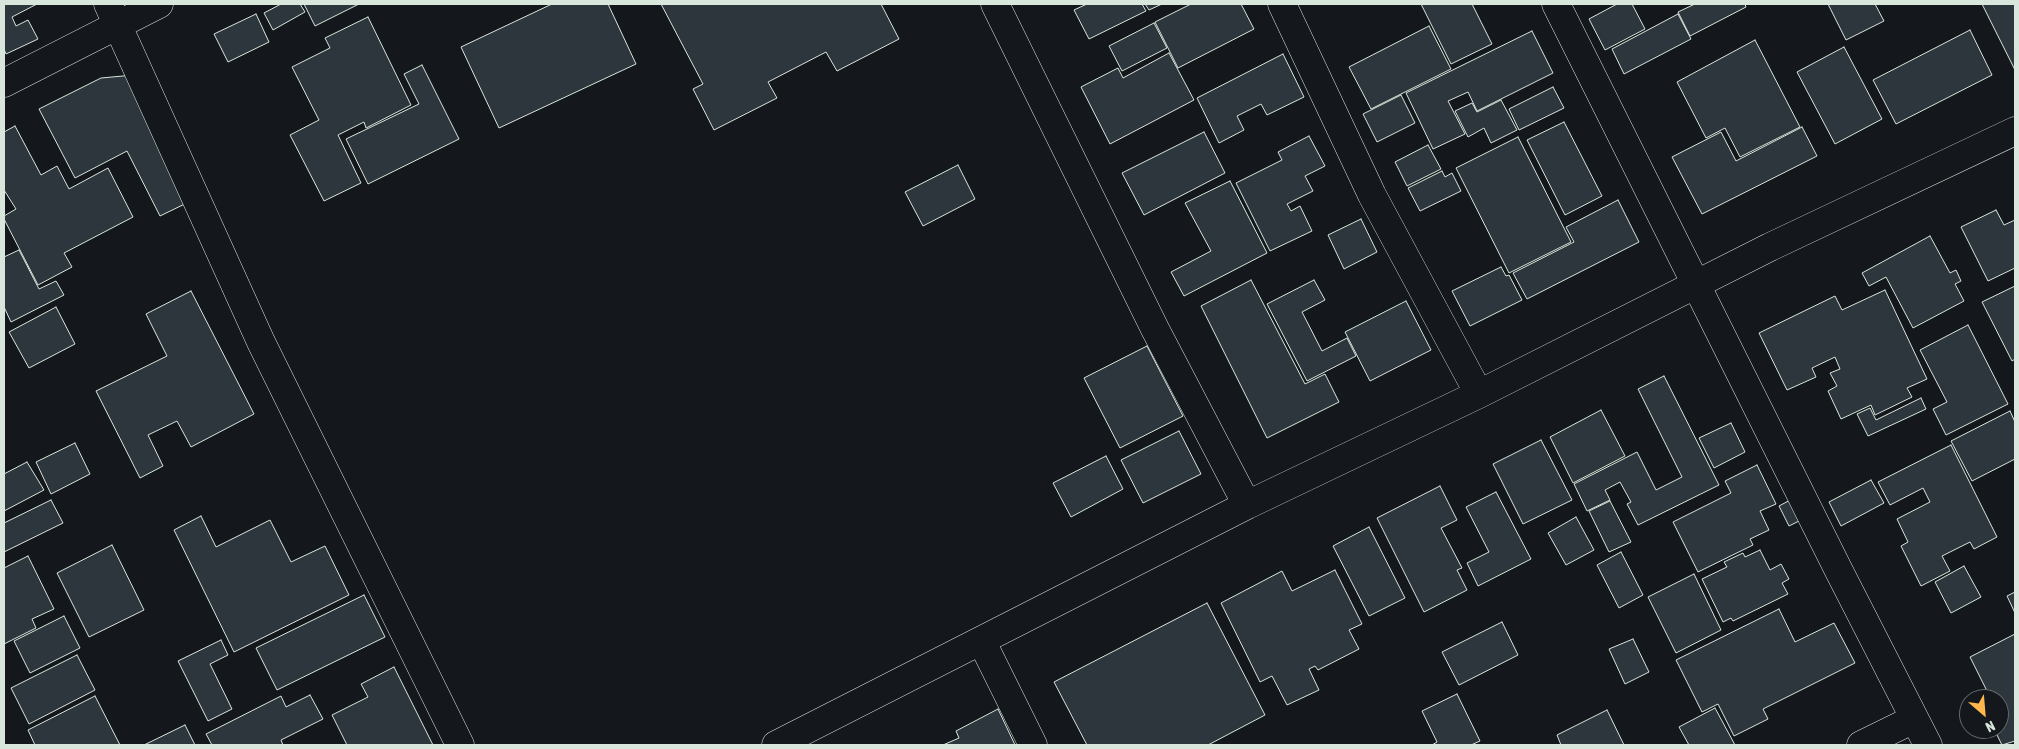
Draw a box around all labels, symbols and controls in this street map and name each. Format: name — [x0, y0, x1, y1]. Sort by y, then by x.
north arrow — [1959, 689, 2009, 739]
text: N — [1983, 717, 1998, 735]

